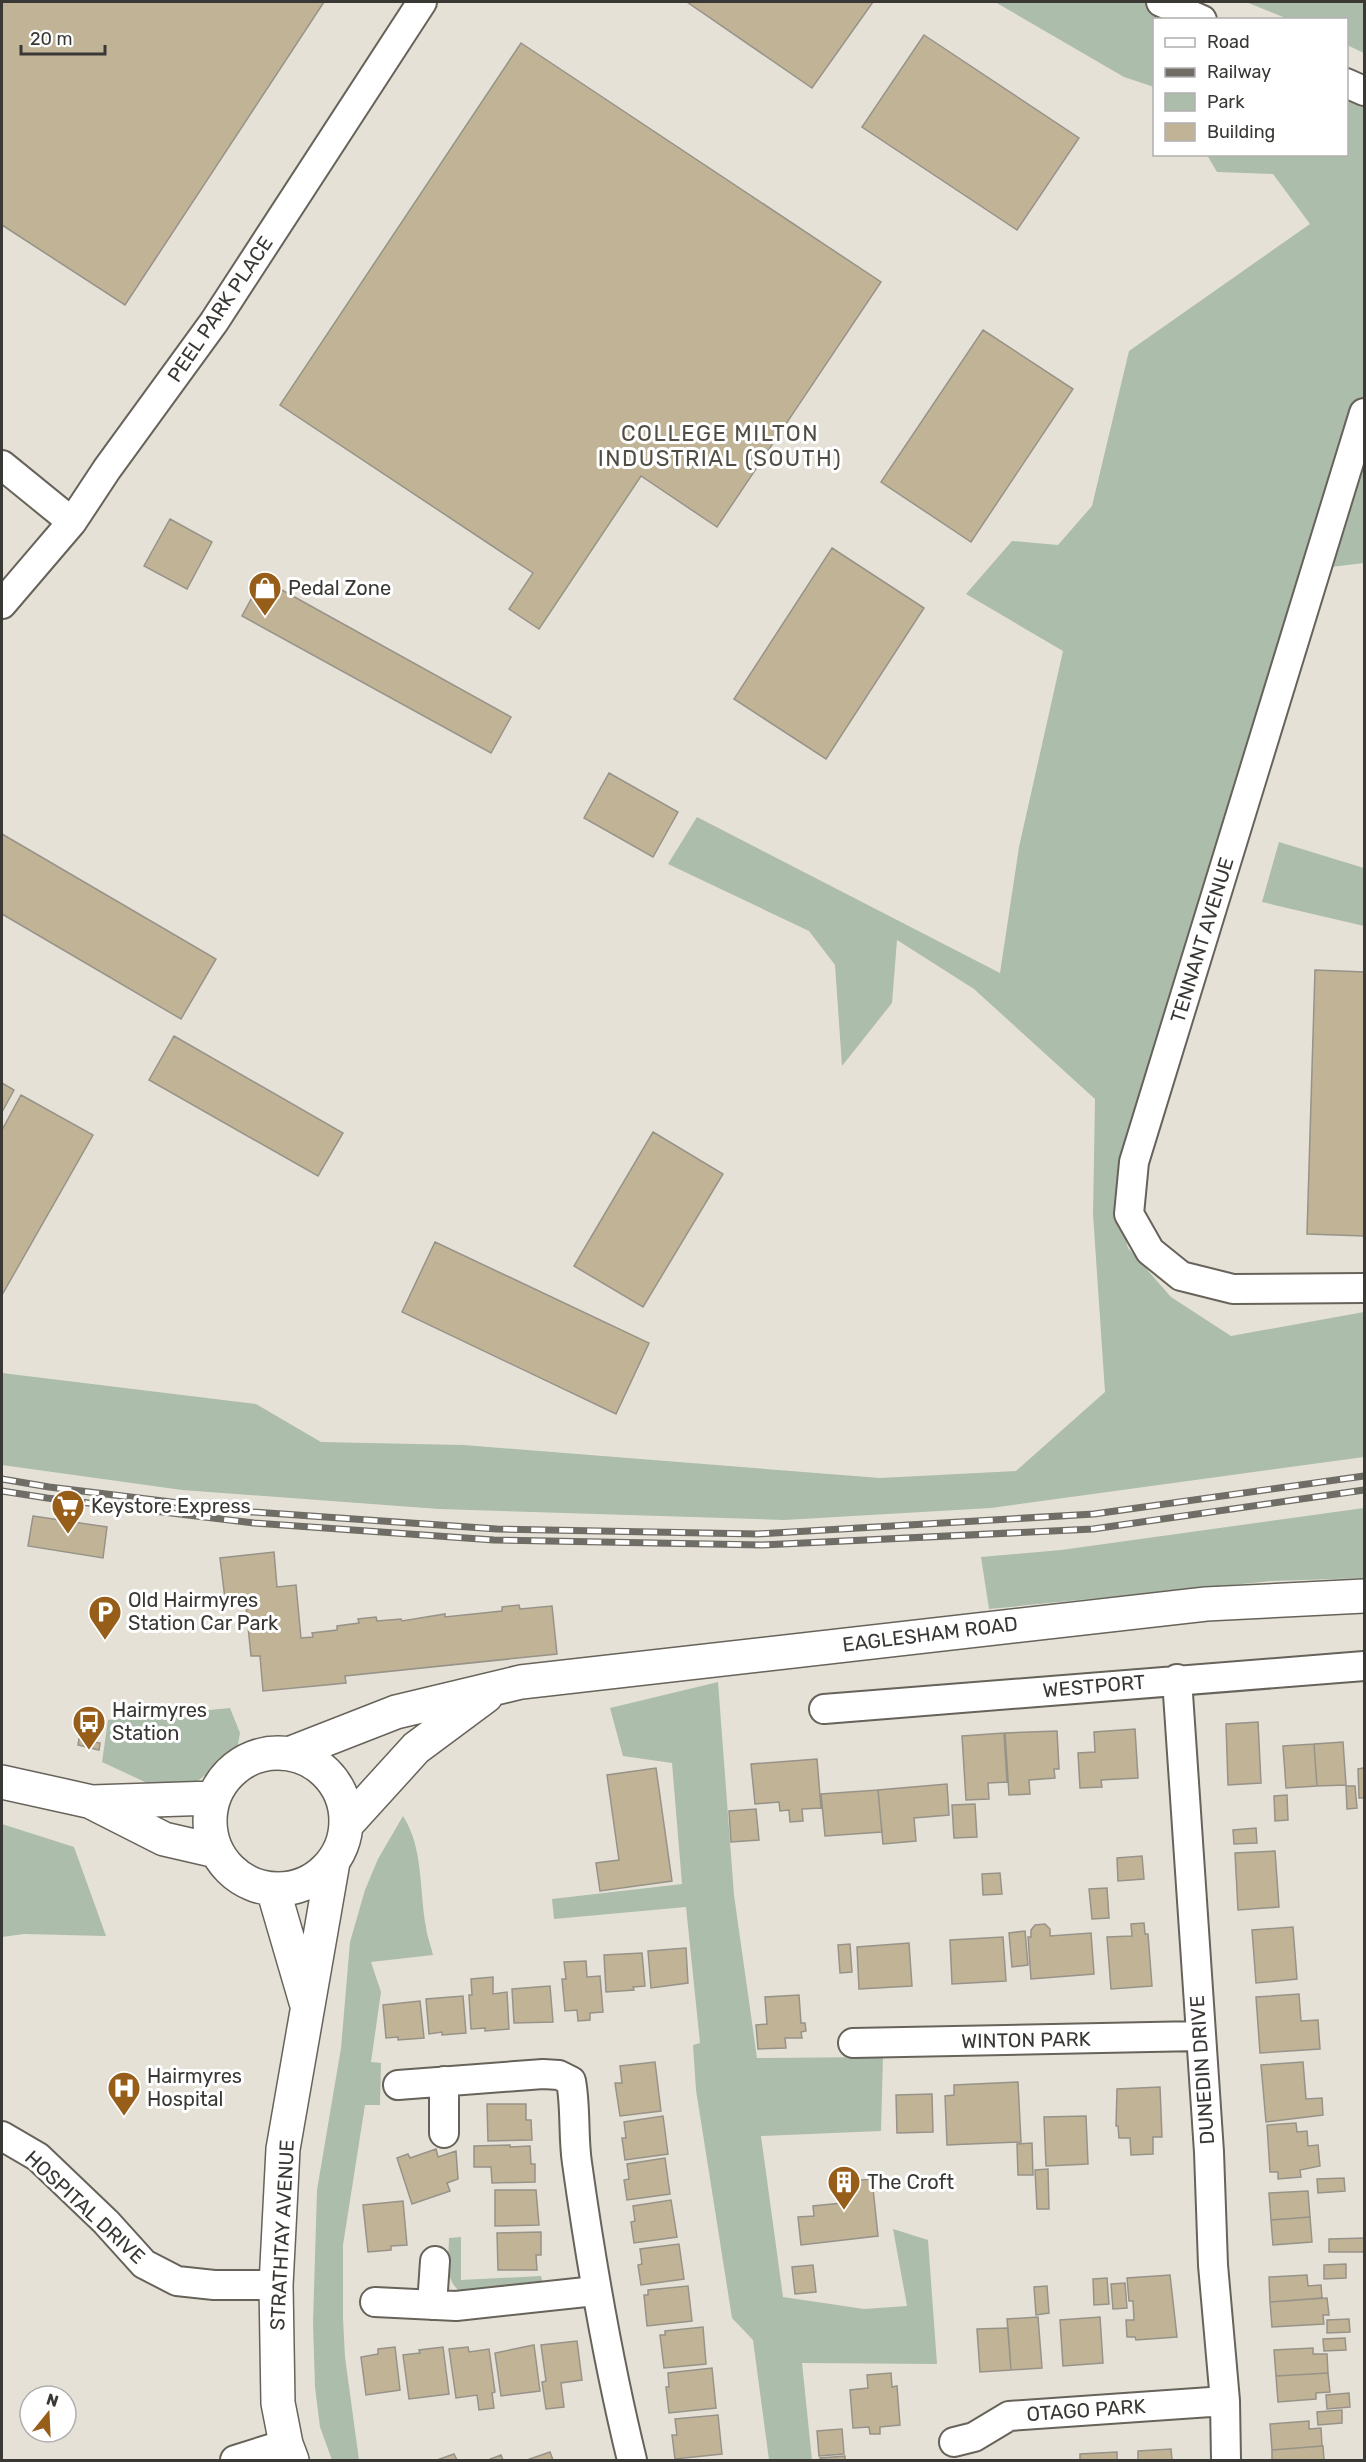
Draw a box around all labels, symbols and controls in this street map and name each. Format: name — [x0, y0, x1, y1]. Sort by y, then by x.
scale bar — [21, 18, 105, 56]
legend — [1153, 18, 1348, 156]
text: 20 m — [30, 28, 72, 50]
text: Road — [1207, 31, 1250, 53]
text: Railway — [1207, 61, 1271, 83]
text: Park — [1207, 91, 1245, 113]
text: Building — [1207, 121, 1275, 143]
street label: PEEL PARK PLACE — [162, 232, 278, 386]
district label: COLLEGE MILTON INDUSTRIAL (SOUTH) — [598, 420, 842, 472]
shop icon: Pedal Zone — [247, 570, 283, 617]
place label: Pedal Zone — [288, 576, 391, 600]
street label: TENNANT AVENUE — [1165, 854, 1239, 1026]
supermarket icon: Keystore Express — [50, 1488, 86, 1535]
place label: Keystore Express — [91, 1494, 251, 1518]
place label: Old Hairmyres Station Car Park — [128, 1588, 279, 1635]
parking icon: Old Hairmyres Station Car Park — [87, 1594, 123, 1641]
street label: EAGLESHAM ROAD — [841, 1611, 1019, 1657]
street label: WESTPORT — [1042, 1670, 1147, 1702]
place label: Hairmyres Station — [112, 1698, 207, 1745]
bus stop icon: Hairmyres Station — [71, 1704, 107, 1751]
street label: DUNEDIN DRIVE — [1185, 1995, 1219, 2145]
street label: WINTON PARK — [961, 2027, 1091, 2053]
place label: Hairmyres Hospital — [147, 2064, 242, 2111]
hospital icon: Hairmyres Hospital — [106, 2070, 142, 2117]
street label: STRATHTAY AVENUE — [265, 2139, 299, 2331]
street label: HOSPITAL DRIVE — [20, 2145, 150, 2269]
building icon: The Croft — [826, 2164, 862, 2211]
place label: The Croft — [867, 2170, 954, 2194]
north arrow — [18, 2384, 78, 2444]
text: N — [44, 2389, 61, 2411]
street label: OTAGO PARK — [1026, 2394, 1146, 2426]

